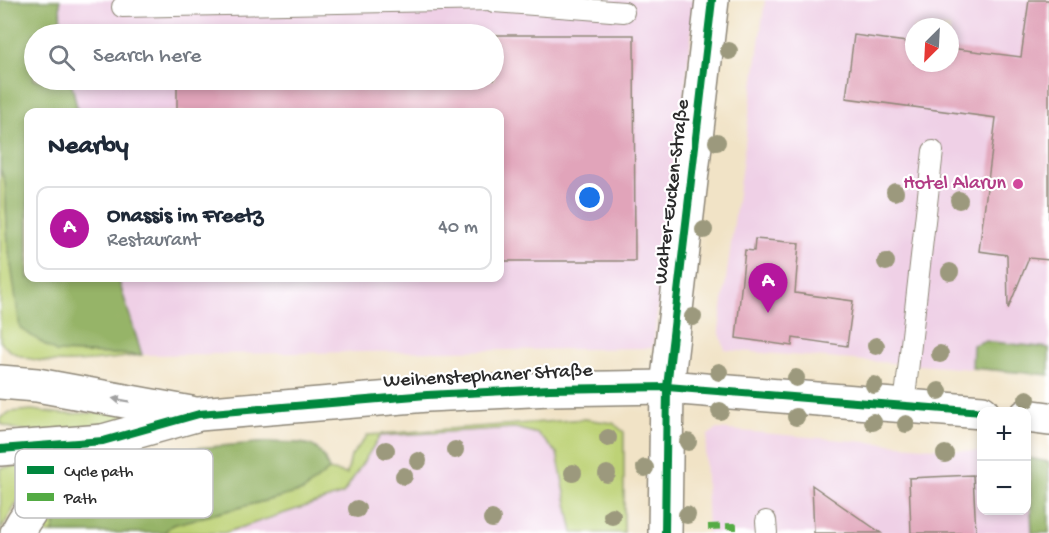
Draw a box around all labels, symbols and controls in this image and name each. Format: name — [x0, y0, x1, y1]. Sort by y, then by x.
north arrow — [905, 18, 959, 72]
search box — [24, 24, 504, 90]
icon: search — [45, 41, 78, 74]
text: Search here — [93, 44, 201, 70]
street label: Walter-Eucken-Straße — [650, 98, 696, 286]
text: Nearby — [48, 132, 129, 163]
place label: Hotel Alarun — [903, 173, 1006, 196]
marker: Hotel Alarun — [1011, 177, 1025, 191]
your location — [575, 183, 604, 212]
text: Onassis im Freetz — [107, 204, 263, 230]
text: A — [64, 217, 75, 240]
text: 40 m — [438, 217, 478, 240]
text: Restaurant — [107, 230, 200, 253]
pin: A — [748, 264, 788, 313]
street label: Weihenstephaner Straße — [383, 360, 594, 394]
one-way arrow — [111, 396, 130, 405]
map controls — [977, 407, 1031, 515]
button: + — [977, 407, 1031, 461]
legend — [15, 449, 213, 518]
button: − — [977, 461, 1031, 515]
text: Cycle path — [64, 464, 134, 483]
text: Path — [63, 491, 97, 510]

